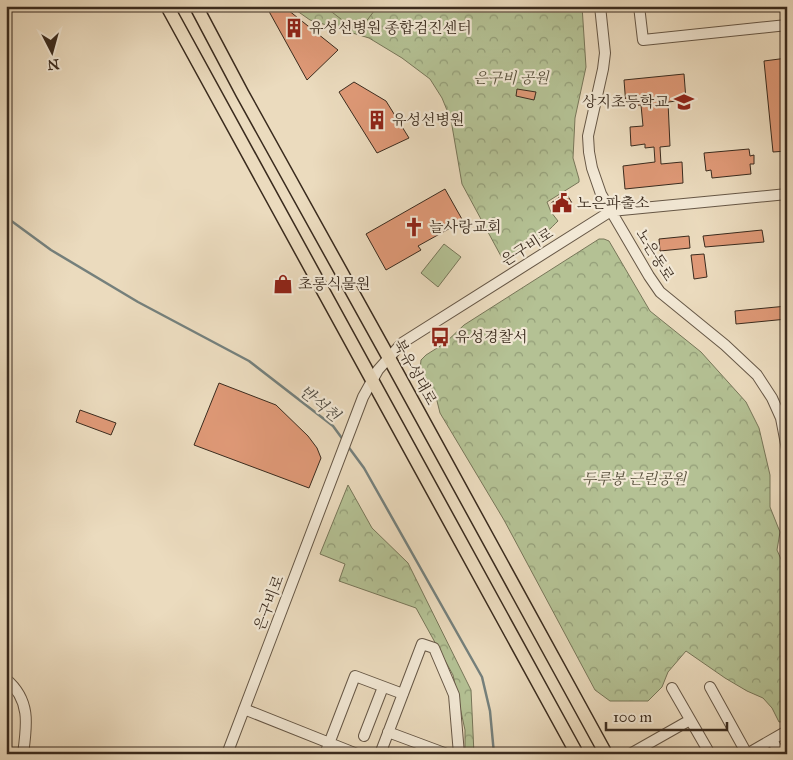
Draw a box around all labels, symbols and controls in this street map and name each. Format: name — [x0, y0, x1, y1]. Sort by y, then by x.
building icon: 유성선병원 종합검진센터 — [283, 17, 305, 39]
place label: 유성선병원 종합검진센터 — [309, 19, 472, 37]
north arrow — [28, 28, 78, 78]
text: N — [46, 55, 60, 74]
park label: 은구비 공원 — [473, 69, 550, 87]
school or university icon: 상지초등학교 — [673, 91, 695, 113]
place label: 상지초등학교 — [582, 93, 669, 111]
building icon: 유성선병원 — [366, 109, 388, 131]
place label: 유성선병원 — [392, 111, 464, 129]
public building icon: 노은파출소 — [551, 192, 573, 214]
place label: 노은파출소 — [577, 194, 650, 212]
church icon: 늘사랑교회 — [403, 216, 425, 238]
place label: 늘사랑교회 — [429, 218, 501, 236]
street label: 은구비로 — [498, 224, 557, 270]
street label: 노은동로 — [632, 226, 678, 285]
shop icon: 초롱식물원 — [272, 273, 294, 295]
place label: 초롱식물원 — [298, 275, 370, 293]
bus stop icon: 유성경찰서 — [429, 326, 451, 348]
place label: 유성경찰서 — [455, 328, 527, 346]
street label: 북유성대로 — [390, 336, 441, 408]
water label: 반석천 — [296, 381, 345, 426]
park label: 두루봉 근린공원 — [582, 470, 688, 488]
street label: 은구비로 — [250, 572, 288, 633]
scale bar — [606, 700, 727, 732]
text: 100 m — [613, 708, 653, 726]

